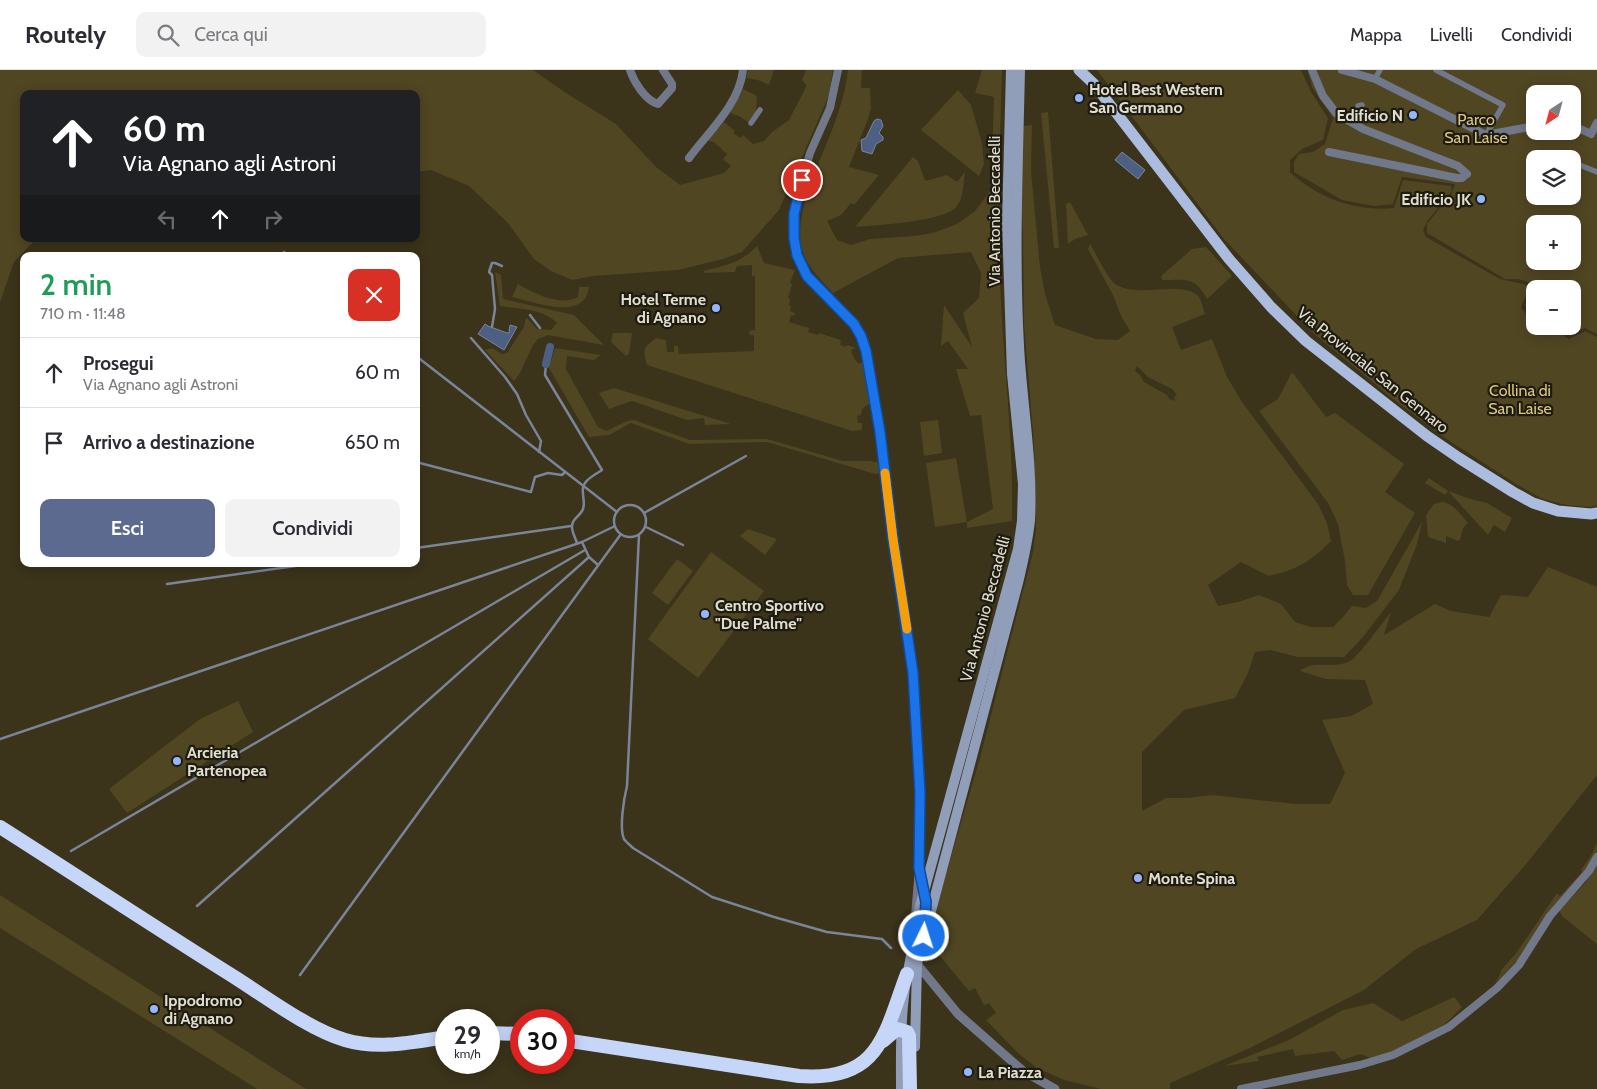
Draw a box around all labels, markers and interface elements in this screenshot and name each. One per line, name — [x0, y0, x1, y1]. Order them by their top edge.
search box — [136, 12, 486, 57]
text: Routely — [25, 20, 106, 49]
icon: search — [154, 21, 182, 49]
text: Cerca qui — [194, 23, 268, 46]
text: Mappa — [1350, 24, 1402, 46]
text: Livelli — [1430, 24, 1473, 46]
text: Condividi — [1501, 24, 1572, 46]
place label: Hotel Best Western San Germano — [1089, 80, 1223, 117]
north arrow — [1526, 85, 1581, 140]
map controls — [1526, 85, 1581, 335]
marker: Hotel Best Western San Germano — [1073, 92, 1085, 104]
place label: Edificio N — [1336, 106, 1403, 125]
text: 60 m — [123, 107, 206, 150]
marker: Edificio N — [1407, 109, 1419, 121]
icon: ahead — [40, 110, 105, 175]
park label: Parco San Laise — [1444, 110, 1508, 147]
street label: Via Antonio Beccadelli — [985, 136, 1004, 286]
text: Via Agnano agli Astroni — [123, 150, 336, 177]
button: layers — [1526, 150, 1581, 205]
pin — [781, 159, 823, 201]
icon: arrive — [788, 166, 816, 194]
place label: Edificio JK — [1401, 190, 1471, 209]
marker: Edificio JK — [1475, 193, 1487, 205]
icon: left — [153, 205, 181, 233]
icon: ahead — [206, 205, 234, 233]
icon: right — [259, 205, 287, 233]
button: + — [1526, 215, 1581, 270]
text: 2 min — [40, 266, 112, 303]
button: close — [348, 269, 400, 321]
button: − — [1526, 280, 1581, 335]
place label: Hotel Terme di Agnano — [621, 290, 706, 327]
marker: Hotel Terme di Agnano — [710, 302, 722, 314]
street label: Via Provinciale San Gennaro — [1293, 303, 1453, 437]
text: 710 m · 11:48 — [40, 304, 126, 323]
text: Prosegui — [83, 352, 154, 375]
icon: ahead — [40, 359, 68, 387]
text: 60 m — [355, 361, 400, 384]
text: Via Agnano agli Astroni — [83, 375, 238, 394]
park label: Collina di San Laise — [1488, 381, 1552, 418]
icon: arrive — [40, 429, 68, 457]
text: Arrivo a destinazione — [83, 431, 254, 454]
text: 650 m — [345, 431, 400, 454]
button: Esci — [40, 499, 215, 557]
button: Condividi — [225, 499, 400, 557]
street label: Via Antonio Beccadelli — [956, 534, 1014, 684]
place label: Centro Sportivo "Due Palme" — [715, 596, 824, 633]
marker: Centro Sportivo "Due Palme" — [699, 608, 711, 620]
place label: Arcieria Partenopea — [187, 743, 267, 780]
marker: Arcieria Partenopea — [171, 755, 183, 767]
place label: Monte Spina — [1148, 869, 1235, 888]
marker: Monte Spina — [1132, 872, 1144, 884]
position arrow — [897, 909, 949, 961]
place label: Ippodromo di Agnano — [164, 991, 242, 1028]
marker: Ippodromo di Agnano — [148, 1003, 160, 1015]
speed limit sign: 30 — [510, 1009, 575, 1074]
text: 29 — [454, 1020, 481, 1050]
text: km/h — [454, 1046, 481, 1061]
place label: La Piazza — [978, 1063, 1042, 1082]
marker: La Piazza — [962, 1066, 974, 1078]

